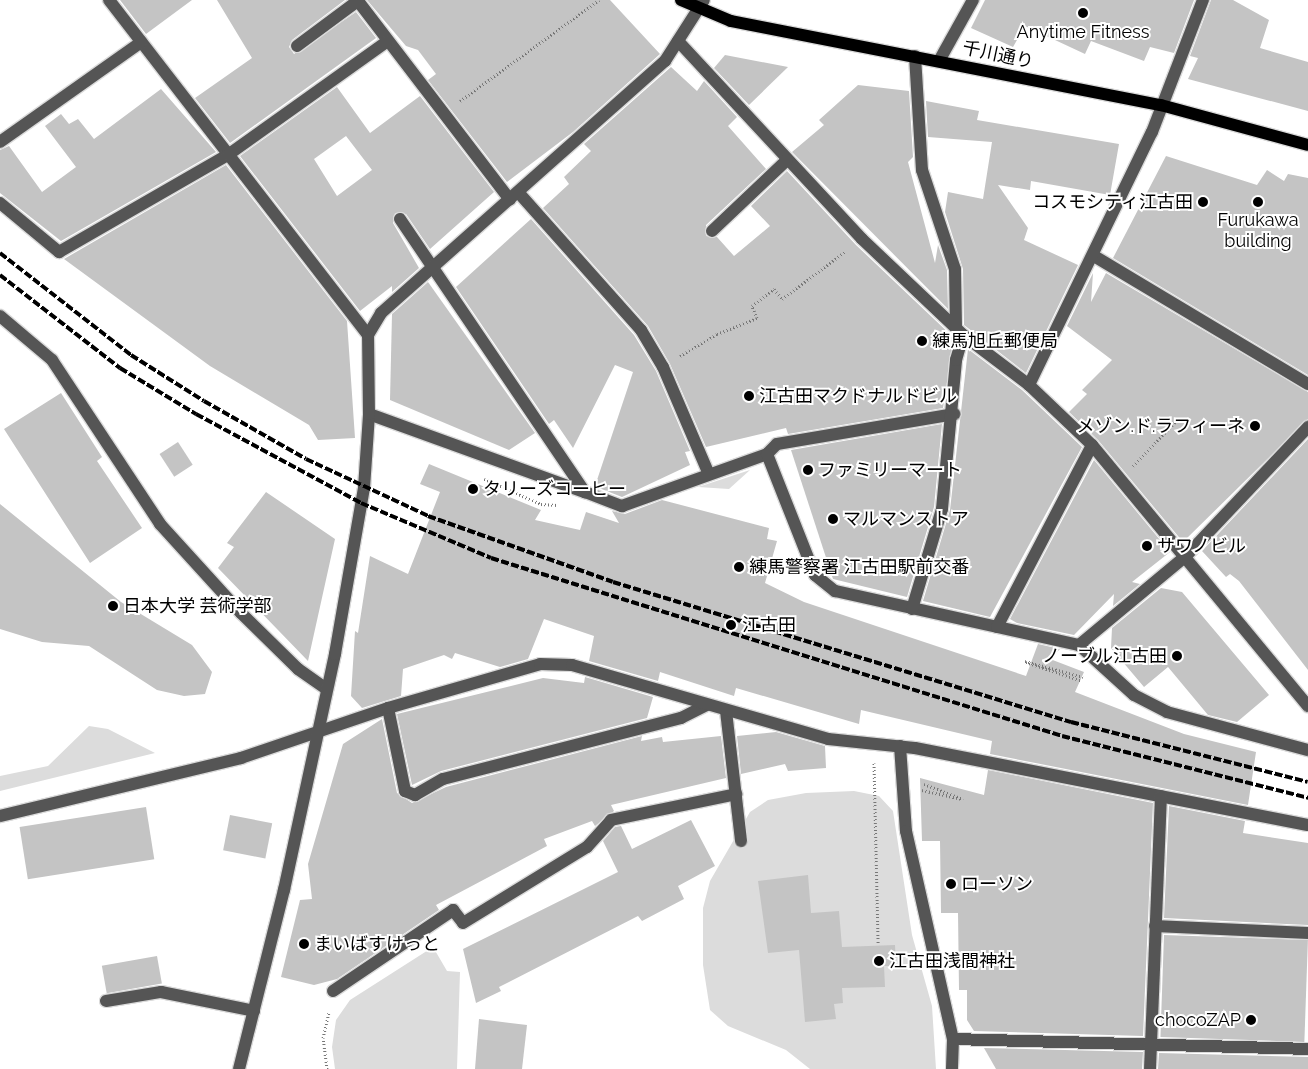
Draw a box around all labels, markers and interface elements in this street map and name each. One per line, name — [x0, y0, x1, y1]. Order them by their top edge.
marker: Anytime Fitness — [1077, 7, 1089, 19]
place label: Anytime Fitness — [1017, 21, 1149, 43]
street label: 千川通り — [961, 37, 1035, 73]
place label: コスモシティ江古田 — [1031, 191, 1193, 213]
marker: コスモシティ江古田 — [1197, 196, 1209, 208]
marker: Furukawa building — [1252, 196, 1264, 208]
place label: Furukawa building — [1218, 210, 1298, 252]
place label: 練馬旭丘郵便局 — [932, 330, 1058, 352]
marker: 練馬旭丘郵便局 — [916, 335, 928, 347]
place label: 江古田マクドナルドビル — [759, 385, 957, 407]
marker: 江古田マクドナルドビル — [743, 390, 755, 402]
place label: メゾン.ド.ラフィーネ — [1076, 415, 1245, 437]
marker: メゾン.ド.ラフィーネ — [1249, 420, 1261, 432]
place label: ファミリーマート — [818, 459, 962, 481]
marker: ファミリーマート — [802, 464, 814, 476]
place label: タリーズコーヒー — [483, 478, 627, 500]
marker: タリーズコーヒー — [467, 483, 479, 495]
place label: マルマンストア — [843, 508, 969, 530]
marker: マルマンストア — [827, 513, 839, 525]
place label: サワノビル — [1157, 535, 1247, 557]
marker: サワノビル — [1141, 540, 1153, 552]
place label: 練馬警察署 江古田駅前交番 — [749, 556, 970, 578]
marker: 練馬警察署 江古田駅前交番 — [733, 561, 745, 573]
place label: 日本大学 芸術学部 — [123, 595, 272, 617]
marker: 日本大学 芸術学部 — [107, 600, 119, 612]
place label: 江古田 — [742, 614, 796, 636]
marker: 江古田 — [724, 618, 738, 632]
place label: ノーブル江古田 — [1041, 645, 1167, 667]
marker: ノーブル江古田 — [1171, 650, 1183, 662]
place label: ローソン — [961, 873, 1033, 895]
marker: ローソン — [945, 878, 957, 890]
place label: まいばすけっと — [314, 933, 440, 955]
marker: まいばすけっと — [298, 938, 310, 950]
place label: 江古田浅間神社 — [889, 950, 1015, 972]
marker: 江古田浅間神社 — [873, 955, 885, 967]
place label: chocoZAP — [1155, 1009, 1241, 1031]
marker: chocoZAP — [1245, 1014, 1257, 1026]

